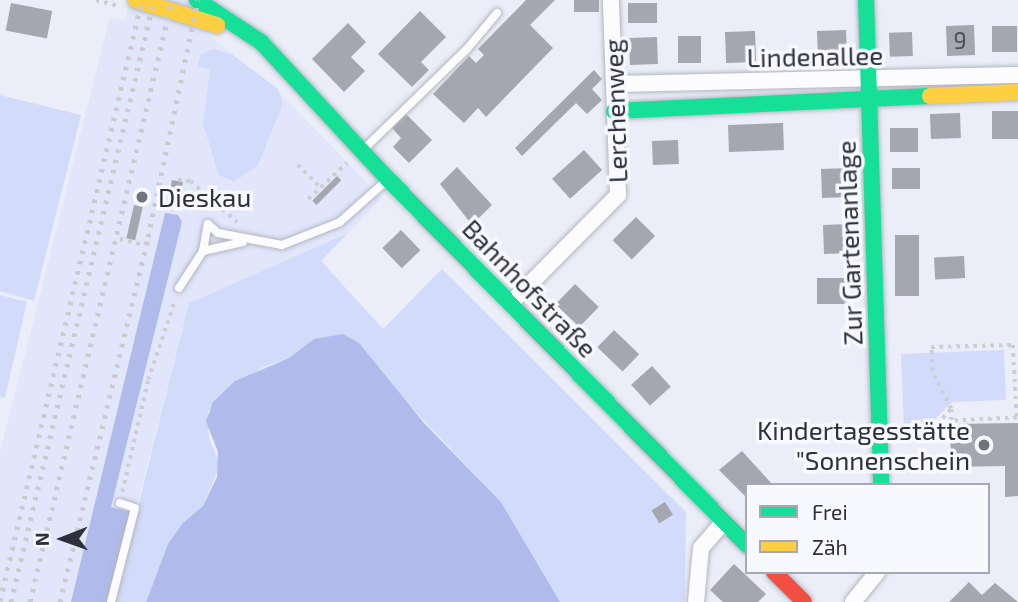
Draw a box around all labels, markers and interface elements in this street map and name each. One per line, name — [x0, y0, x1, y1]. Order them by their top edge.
house number: 9 — [953, 26, 967, 54]
street label: Lerchenweg — [597, 38, 633, 184]
street label: Lindenallee — [746, 39, 884, 73]
street label: Zur Gartenanlage — [830, 140, 868, 346]
place label: Dieskau — [158, 181, 251, 213]
marker: Dieskau — [132, 187, 152, 207]
street label: Bahnhofstraße — [456, 213, 604, 363]
place label: Kindertagesstätte "Sonnenschein — [757, 414, 970, 476]
marker: Kindertagesstätte "Sonnenschein — [976, 437, 992, 453]
legend — [745, 483, 990, 574]
text: Frei — [812, 499, 848, 524]
north arrow — [28, 504, 98, 574]
text: N — [30, 532, 53, 546]
text: Zäh — [812, 534, 848, 559]

